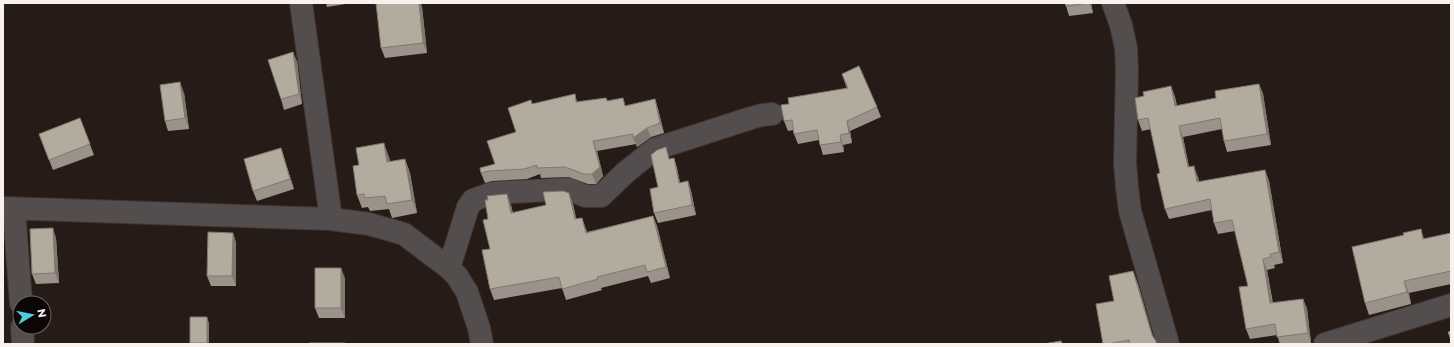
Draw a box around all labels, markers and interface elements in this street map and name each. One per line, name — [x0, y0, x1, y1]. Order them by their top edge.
north arrow — [12, 295, 52, 335]
text: N — [34, 308, 50, 319]

